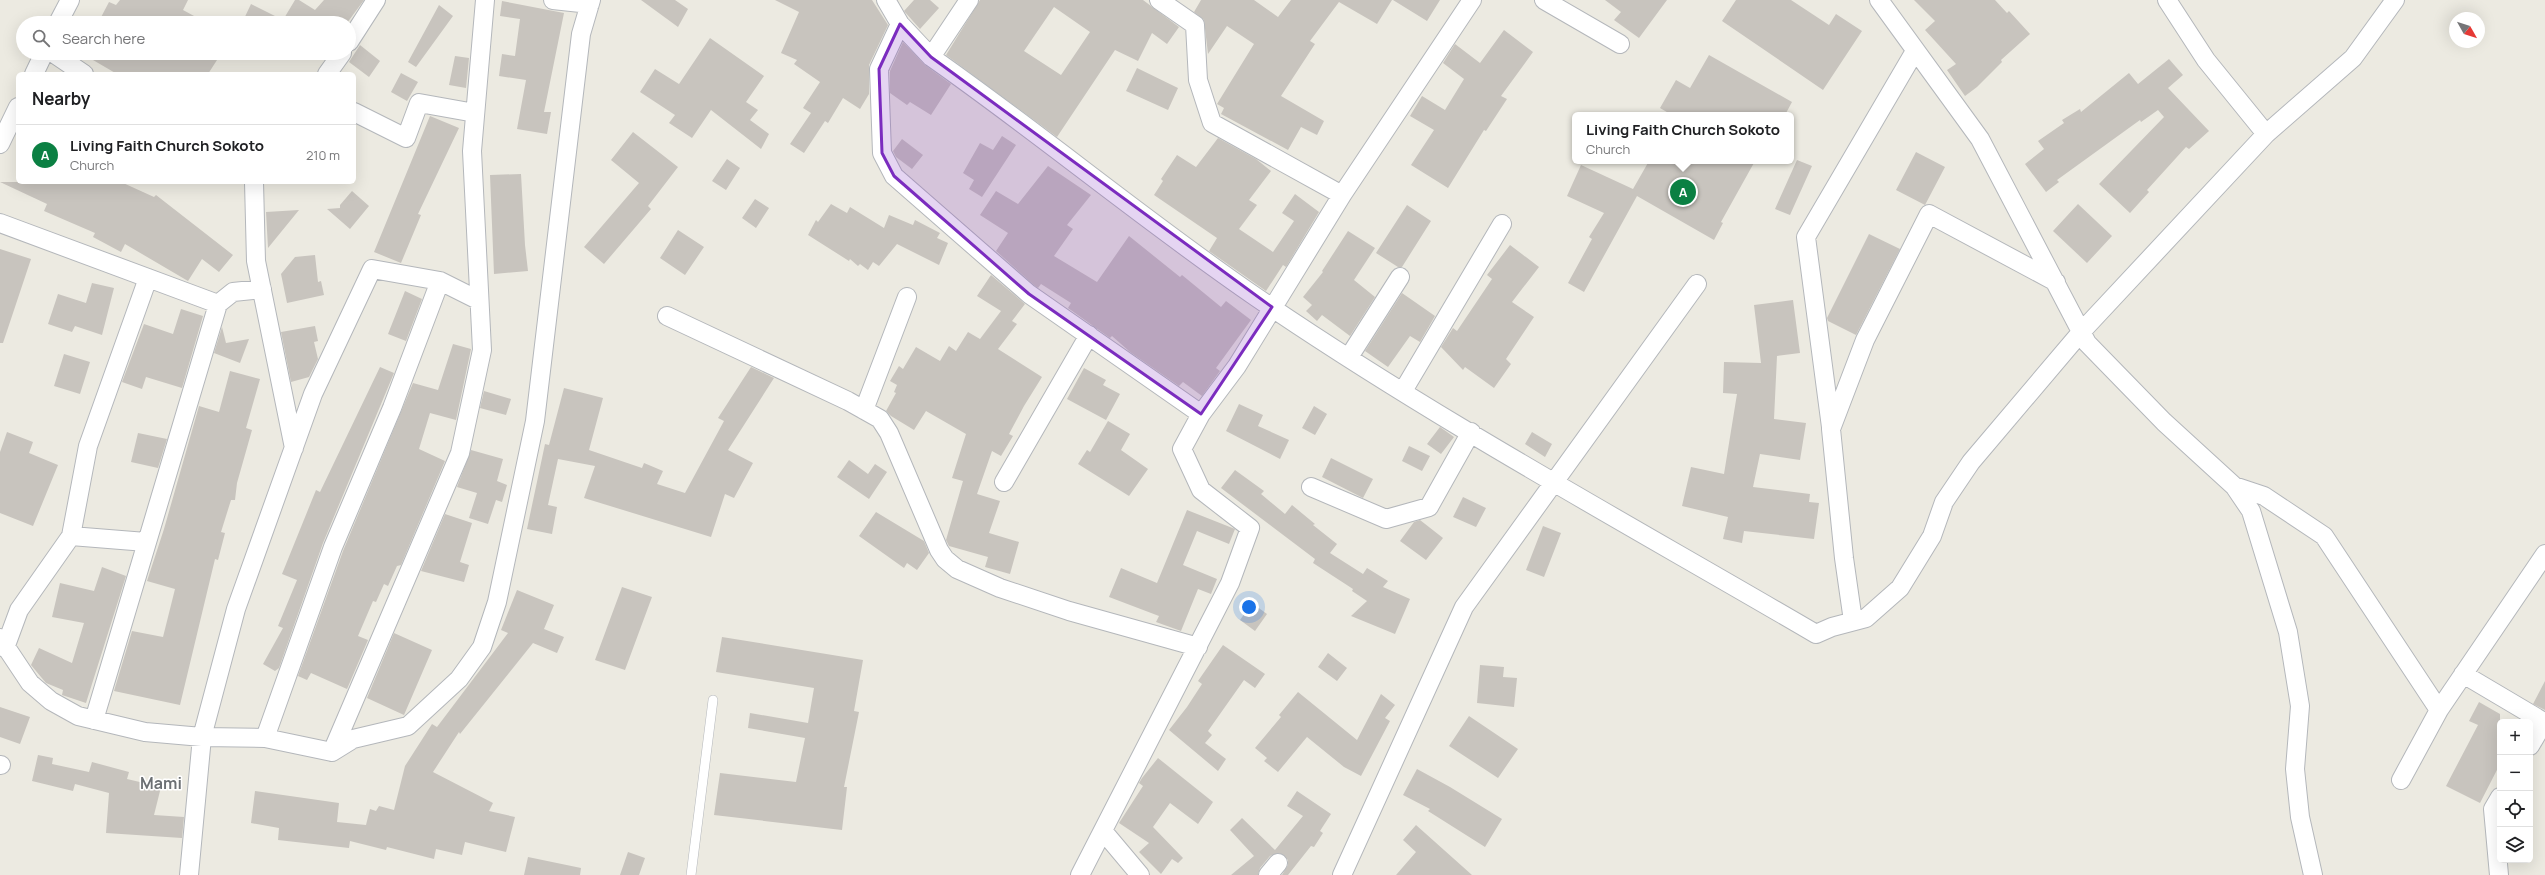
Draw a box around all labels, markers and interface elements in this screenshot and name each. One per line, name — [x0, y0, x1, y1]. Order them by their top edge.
north arrow — [2449, 12, 2485, 48]
search box — [16, 16, 356, 60]
icon: search — [30, 27, 52, 49]
text: Search here — [62, 28, 145, 49]
text: Nearby — [32, 87, 90, 110]
popup — [1572, 112, 1794, 164]
text: Living Faith Church Sokoto — [1586, 119, 1780, 140]
text: Living Faith Church Sokoto — [70, 135, 264, 156]
text: Church — [1586, 140, 1630, 158]
text: A — [41, 146, 49, 164]
text: 210 m — [306, 146, 340, 164]
text: Church — [70, 156, 114, 174]
pin: A — [1670, 177, 1696, 207]
your location — [1239, 597, 1259, 617]
map controls — [2497, 719, 2533, 863]
button: + — [2497, 719, 2533, 755]
button: − — [2497, 755, 2533, 791]
district label: Mami — [140, 772, 182, 794]
button: locate — [2497, 791, 2533, 827]
button: layers — [2497, 827, 2533, 863]

